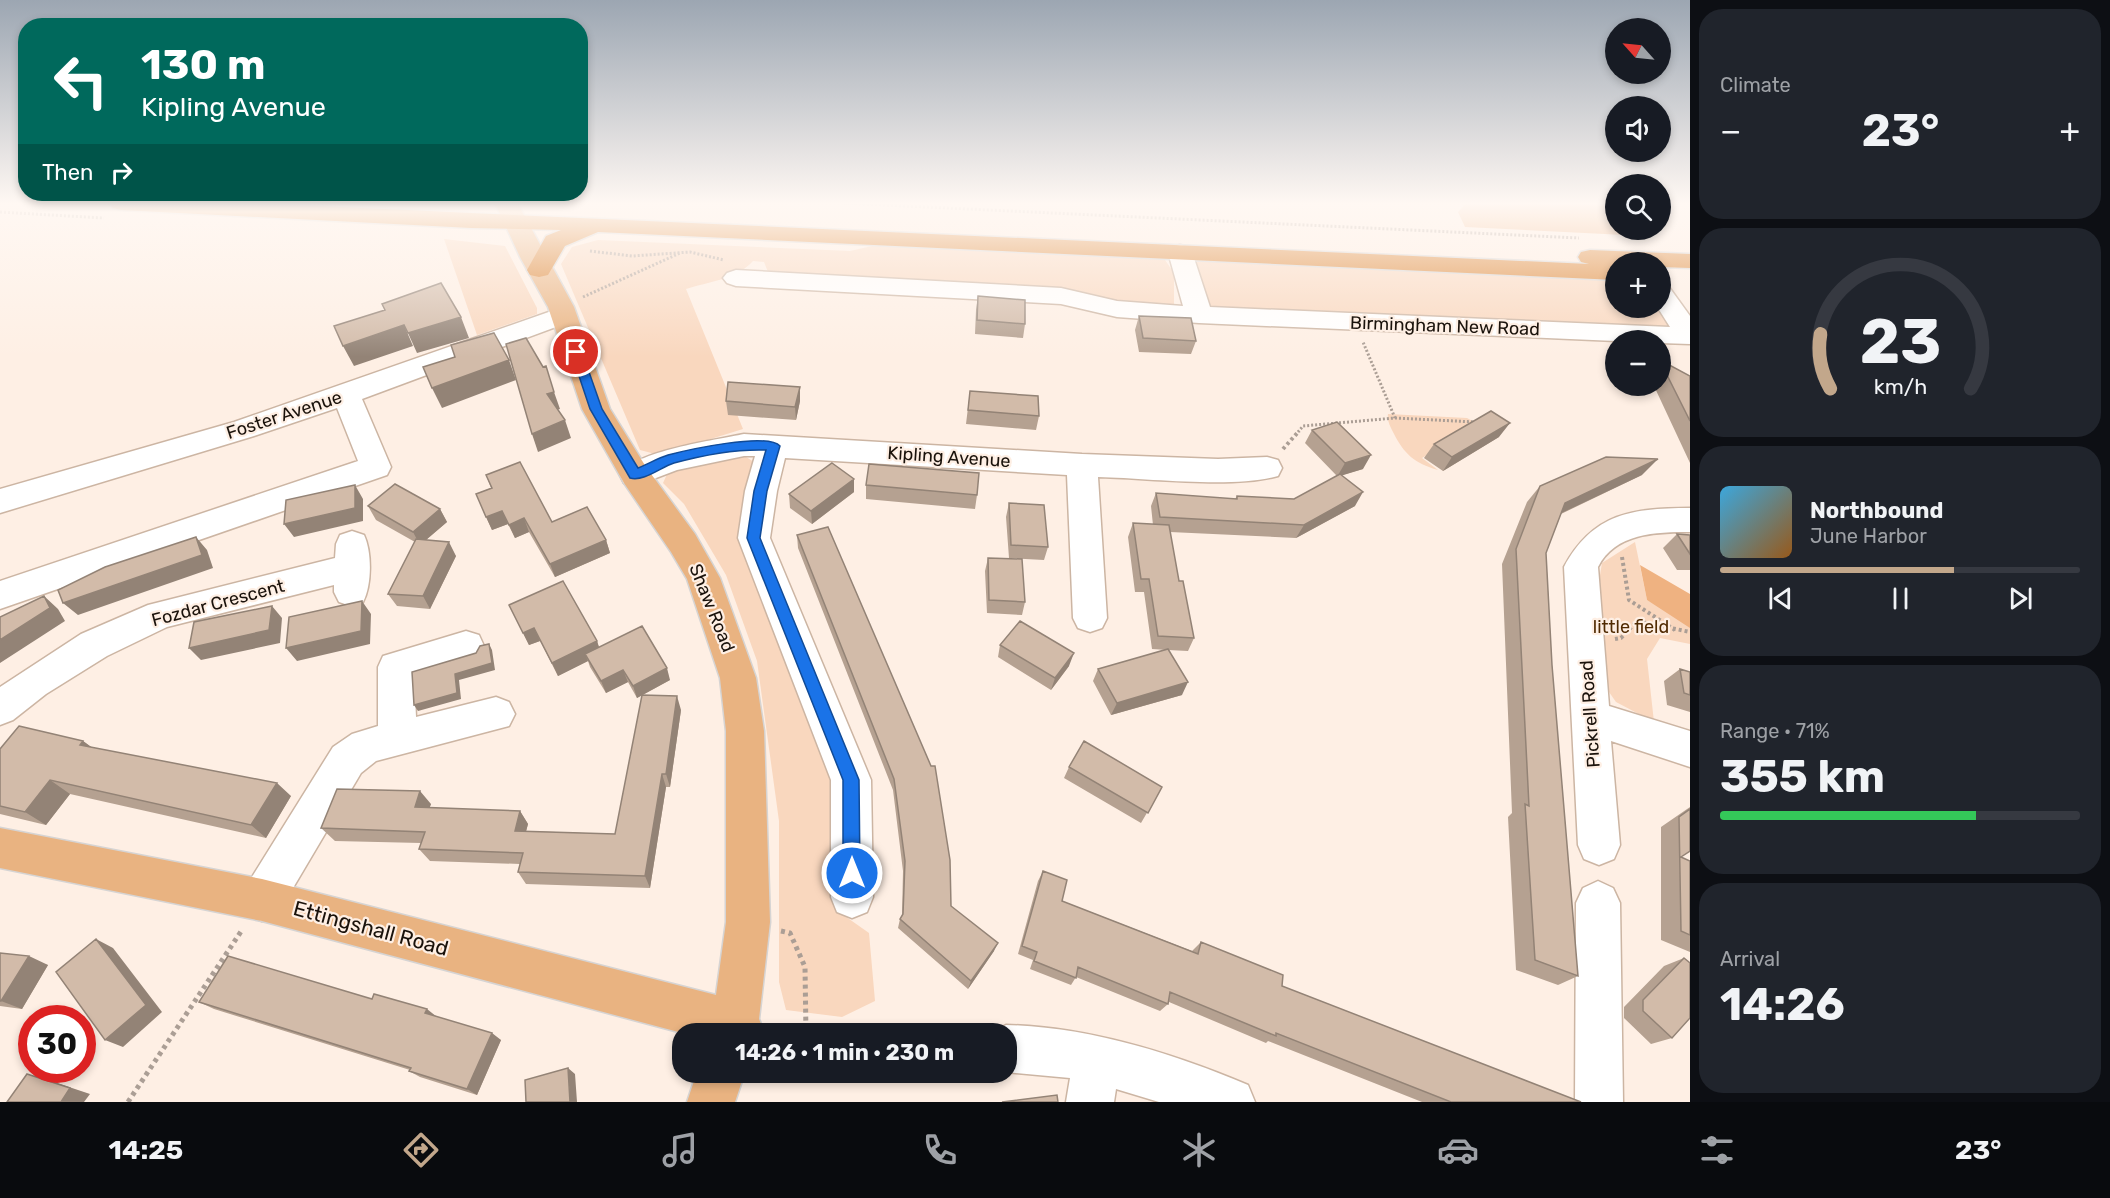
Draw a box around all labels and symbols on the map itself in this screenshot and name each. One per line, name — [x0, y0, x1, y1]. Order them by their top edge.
north arrow — [1605, 18, 1671, 84]
street label: Birmingham New Road — [1350, 312, 1540, 340]
pin — [550, 326, 601, 377]
street label: Foster Avenue — [223, 386, 345, 444]
street label: Kipling Avenue — [887, 442, 1011, 472]
street label: Shaw Road — [684, 561, 740, 655]
street label: Fozdar Crescent — [149, 575, 287, 631]
park label: little field — [1593, 616, 1669, 638]
street label: Pickrell Road — [1575, 660, 1605, 768]
position arrow — [820, 841, 884, 905]
street label: Ettingshall Road — [291, 895, 451, 961]
speed limit sign: 30 — [18, 1005, 96, 1083]

